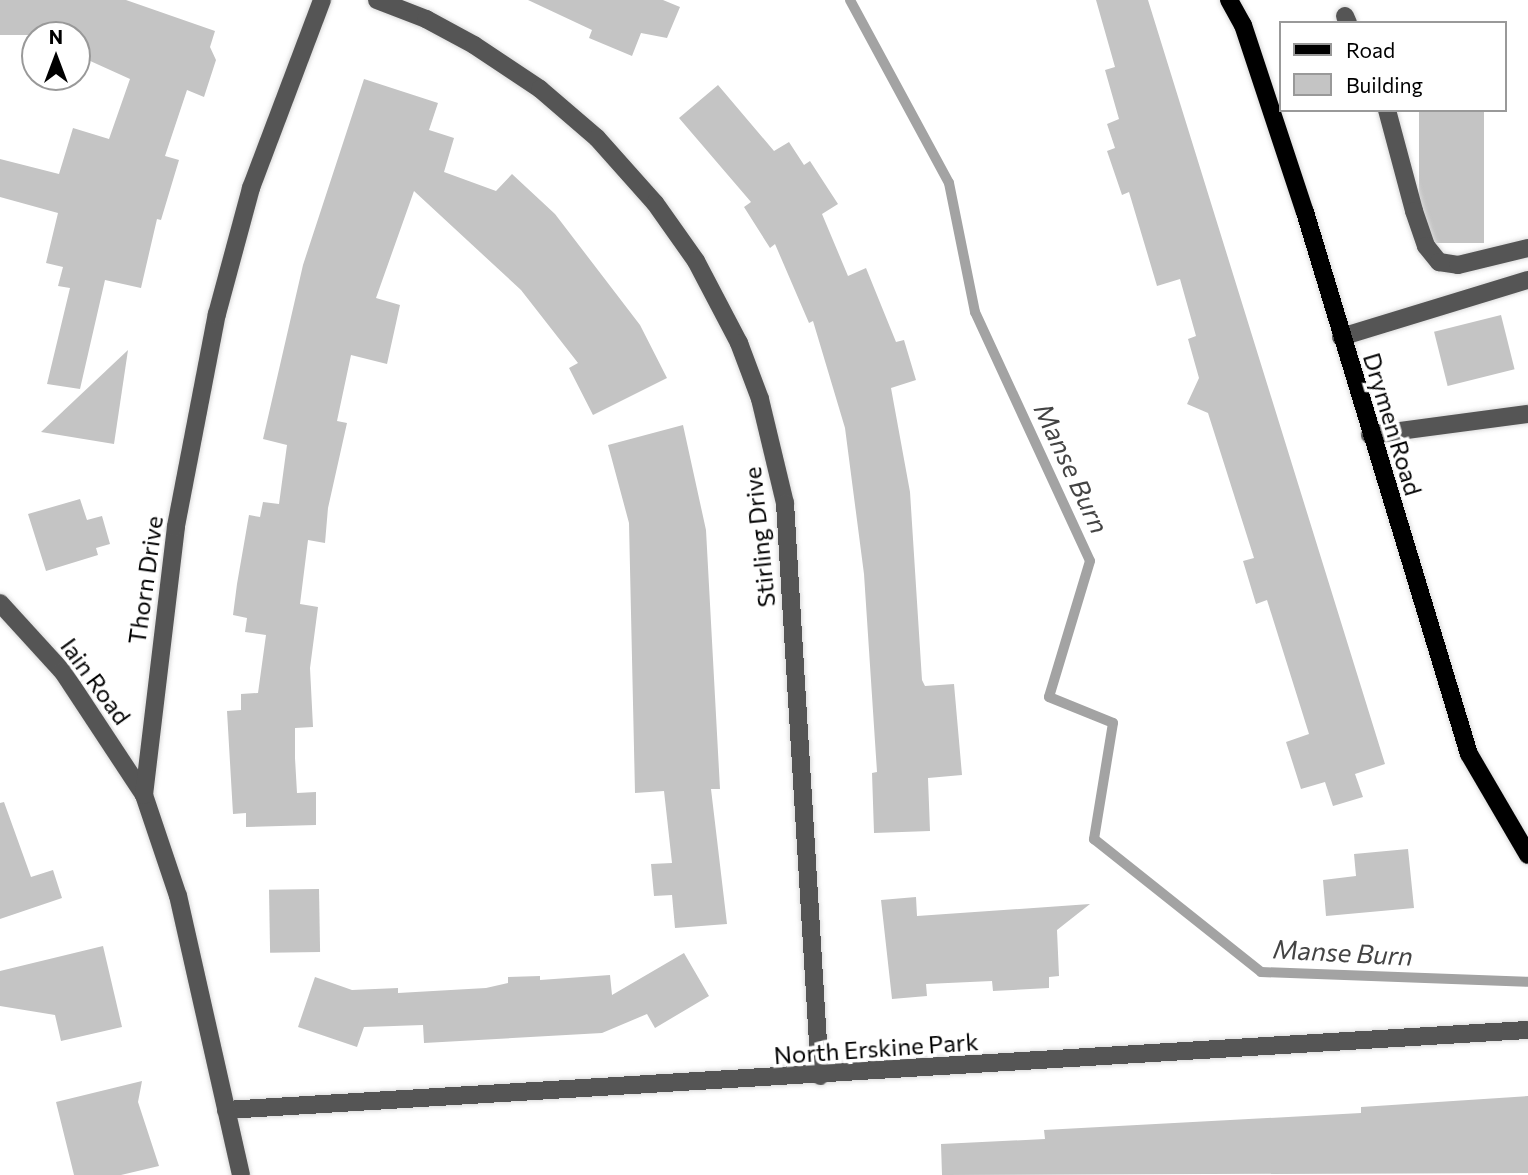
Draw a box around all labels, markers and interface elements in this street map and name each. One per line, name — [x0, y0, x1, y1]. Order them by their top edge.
north arrow — [21, 21, 91, 91]
legend — [1280, 21, 1507, 112]
text: N — [49, 25, 63, 48]
text: Road — [1346, 37, 1395, 62]
text: Building — [1346, 72, 1423, 97]
street label: Drymen Road — [1358, 349, 1428, 499]
water label: Manse Burn — [1028, 398, 1116, 538]
street label: Stirling Drive — [737, 465, 781, 609]
street label: Thorn Drive — [122, 514, 168, 646]
street label: Iain Road — [55, 632, 137, 730]
water label: Manse Burn — [1272, 933, 1414, 971]
street label: North Erskine Park — [773, 1026, 979, 1070]

